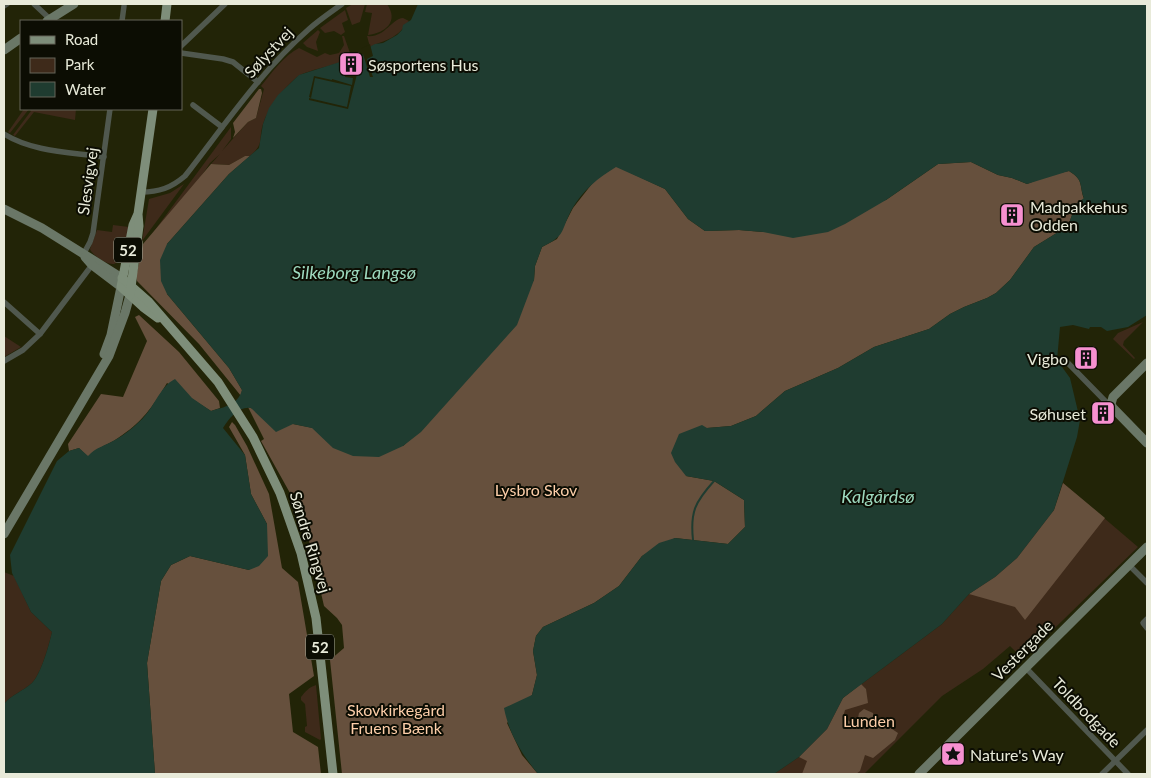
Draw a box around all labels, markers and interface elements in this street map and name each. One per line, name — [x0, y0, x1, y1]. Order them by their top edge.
legend — [20, 20, 182, 110]
street label: Sølystvej — [240, 23, 296, 81]
text: Road — [65, 30, 98, 48]
building icon: Søsportens Hus — [338, 51, 364, 77]
text: Park — [65, 55, 95, 73]
place label: Søsportens Hus — [368, 55, 479, 74]
text: Water — [65, 80, 106, 98]
street label: Slesvigvej — [73, 146, 101, 216]
place label: Madpakkehus Odden — [1030, 197, 1128, 234]
building icon: Madpakkehus Odden — [999, 202, 1025, 228]
road number: 52 — [114, 238, 142, 262]
water label: Silkeborg Langsø — [292, 261, 416, 283]
building icon: Vigbo — [1073, 345, 1099, 371]
place label: Vigbo — [1027, 349, 1068, 368]
building icon: Søhuset — [1090, 400, 1116, 426]
place label: Søhuset — [1029, 404, 1086, 423]
park label: Lysbro Skov — [495, 480, 578, 499]
water label: Kalgårdsø — [841, 485, 915, 507]
street label: Søndre Ringvej — [287, 489, 335, 595]
street label: Vestergade — [988, 616, 1056, 684]
road number: 52 — [306, 634, 334, 660]
street label: Toldbodgade — [1049, 673, 1125, 751]
park label: Skovkirkegård Fruens Bænk — [347, 700, 445, 737]
park label: Lunden — [843, 711, 895, 730]
place icon: Nature's Way — [940, 741, 966, 767]
place label: Nature's Way — [970, 745, 1065, 764]

